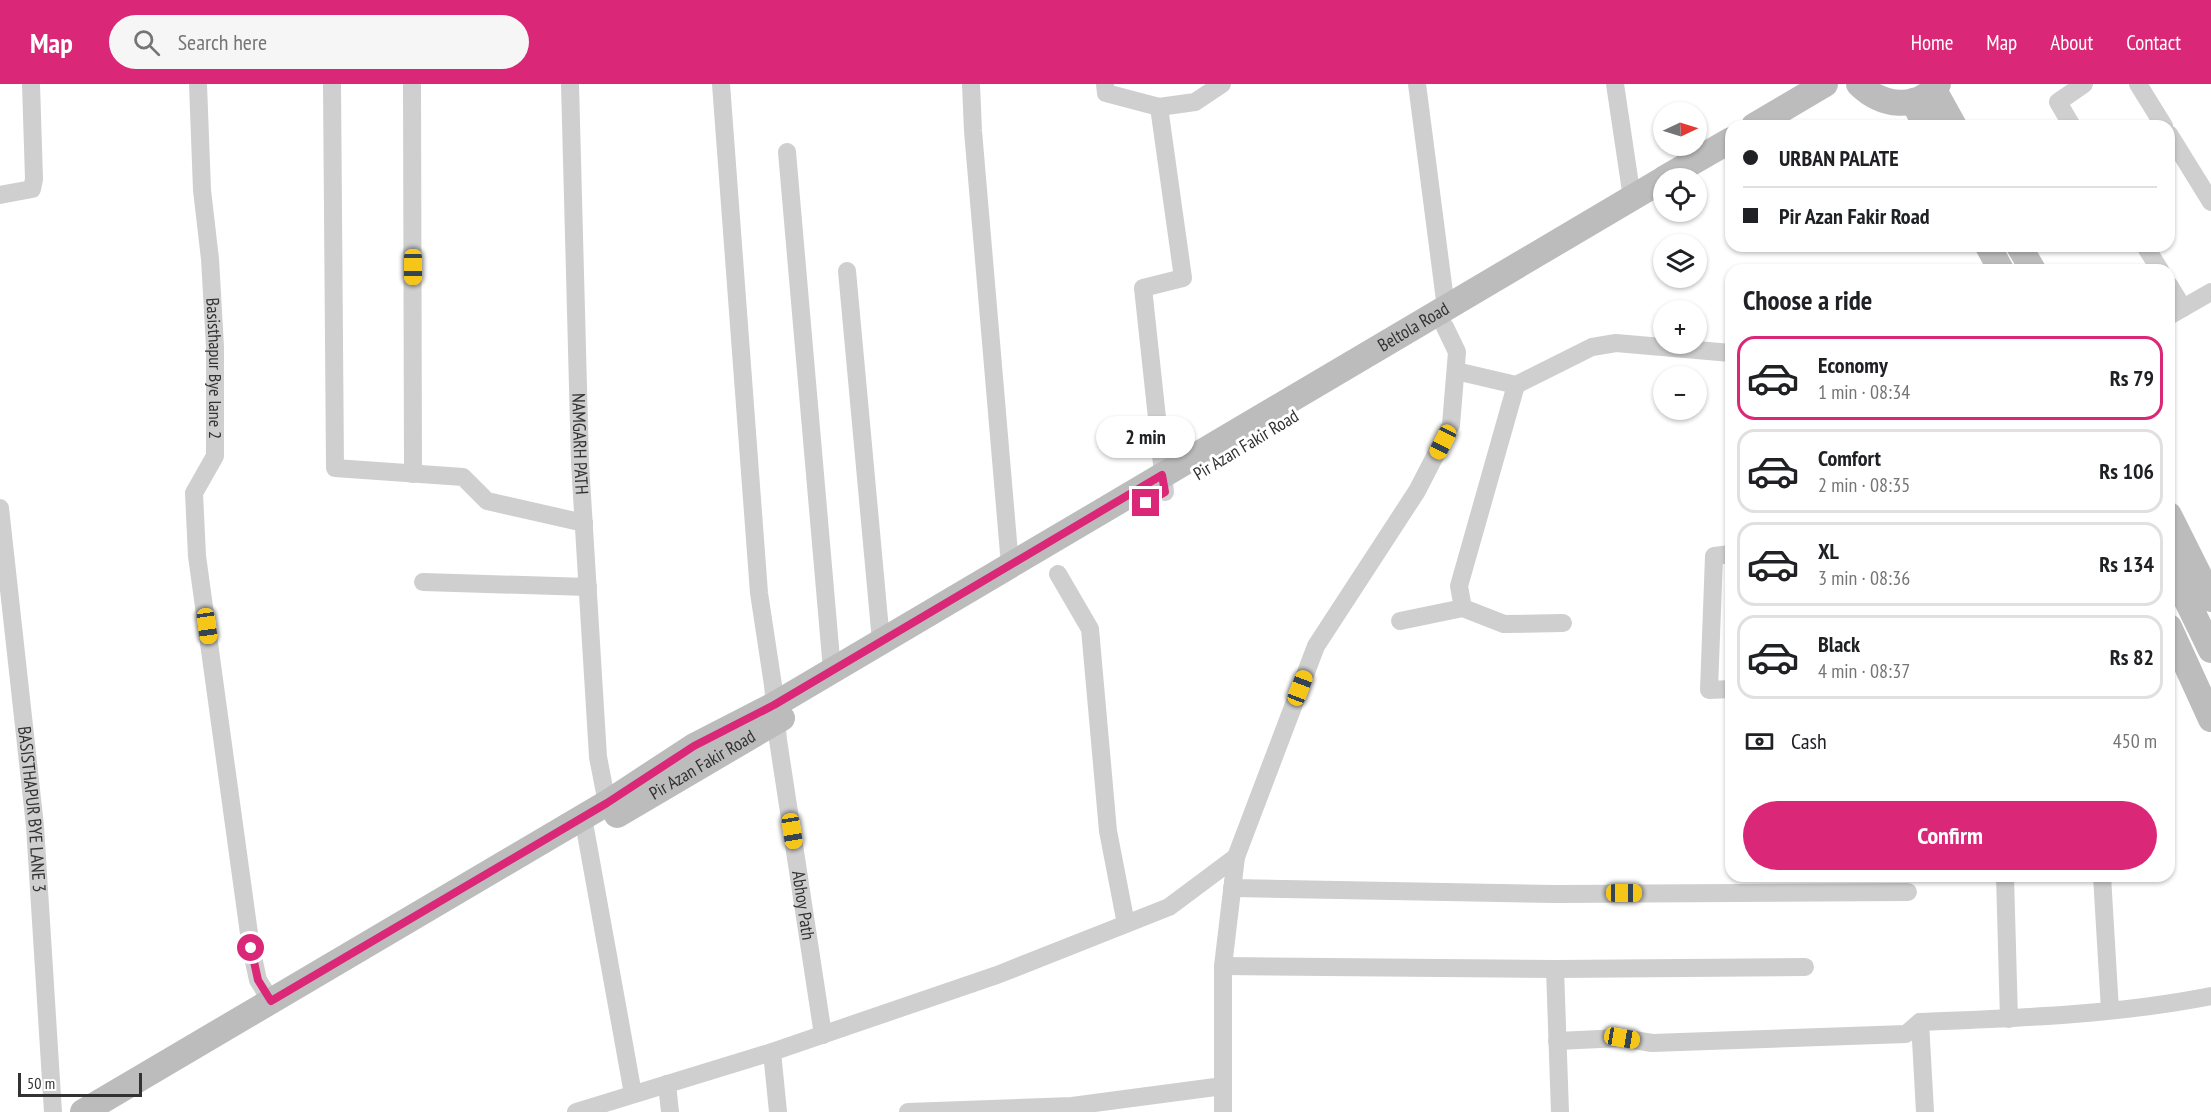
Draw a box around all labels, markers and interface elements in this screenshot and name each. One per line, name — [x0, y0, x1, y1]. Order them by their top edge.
search box — [109, 15, 529, 69]
text: Map — [30, 24, 73, 61]
icon: search — [130, 26, 163, 59]
text: Search here — [178, 28, 267, 56]
text: Home — [1911, 29, 1953, 56]
text: Map — [1986, 29, 2017, 56]
text: About — [2050, 29, 2093, 56]
text: Contact — [2126, 29, 2181, 56]
north arrow — [1653, 102, 1707, 156]
map controls — [1653, 102, 1707, 420]
text: URBAN PALATE — [1779, 144, 1899, 172]
button: locate — [1653, 168, 1707, 222]
text: Pir Azan Fakir Road — [1779, 202, 1930, 230]
button: layers — [1653, 234, 1707, 288]
car — [404, 249, 422, 285]
text: Choose a ride — [1743, 283, 1872, 317]
street label: Basisthapur Bye lane 2 — [201, 297, 227, 439]
street label: Beltola Road — [1373, 297, 1453, 357]
button: + — [1653, 300, 1707, 354]
icon: car — [1746, 351, 1800, 405]
text: Economy — [1818, 351, 1888, 379]
text: Rs 79 — [2110, 364, 2154, 392]
button: − — [1653, 366, 1707, 420]
text: 1 min · 08:34 — [1818, 379, 1910, 405]
street label: NAMGARH PATH — [567, 393, 594, 495]
street label: Pir Azan Fakir Road — [1189, 404, 1303, 485]
callout: 2 min — [1096, 416, 1196, 458]
car — [1427, 422, 1459, 462]
text: 2 min — [1125, 424, 1166, 450]
icon: car — [1746, 444, 1800, 498]
text: Comfort — [1818, 444, 1881, 472]
text: Rs 106 — [2099, 457, 2154, 485]
text: 2 min · 08:35 — [1818, 472, 1910, 498]
route end — [1132, 489, 1159, 516]
icon: car — [1746, 537, 1800, 591]
text: XL — [1818, 537, 1839, 565]
text: Rs 134 — [2099, 550, 2154, 578]
text: 3 min · 08:36 — [1818, 565, 1910, 591]
car — [196, 607, 218, 645]
icon: car — [1746, 630, 1800, 684]
text: Black — [1818, 630, 1860, 658]
text: Rs 82 — [2110, 643, 2154, 671]
text: 4 min · 08:37 — [1818, 658, 1910, 684]
car — [1285, 668, 1315, 708]
street label: Pir Azan Fakir Road — [645, 724, 759, 804]
street label: BASISTHAPUR BYE LANE 3 — [13, 725, 51, 893]
icon: cash — [1743, 725, 1776, 758]
text: Cash — [1791, 727, 1827, 755]
text: 450 m — [2113, 728, 2157, 754]
button: Confirm — [1743, 801, 2157, 870]
car — [780, 812, 804, 850]
street label: Abhoy Path — [787, 869, 820, 941]
car — [1606, 884, 1642, 902]
route start — [237, 934, 264, 961]
car — [1603, 1026, 1641, 1050]
scale bar — [18, 1070, 142, 1098]
text: 50 m — [27, 1073, 55, 1093]

